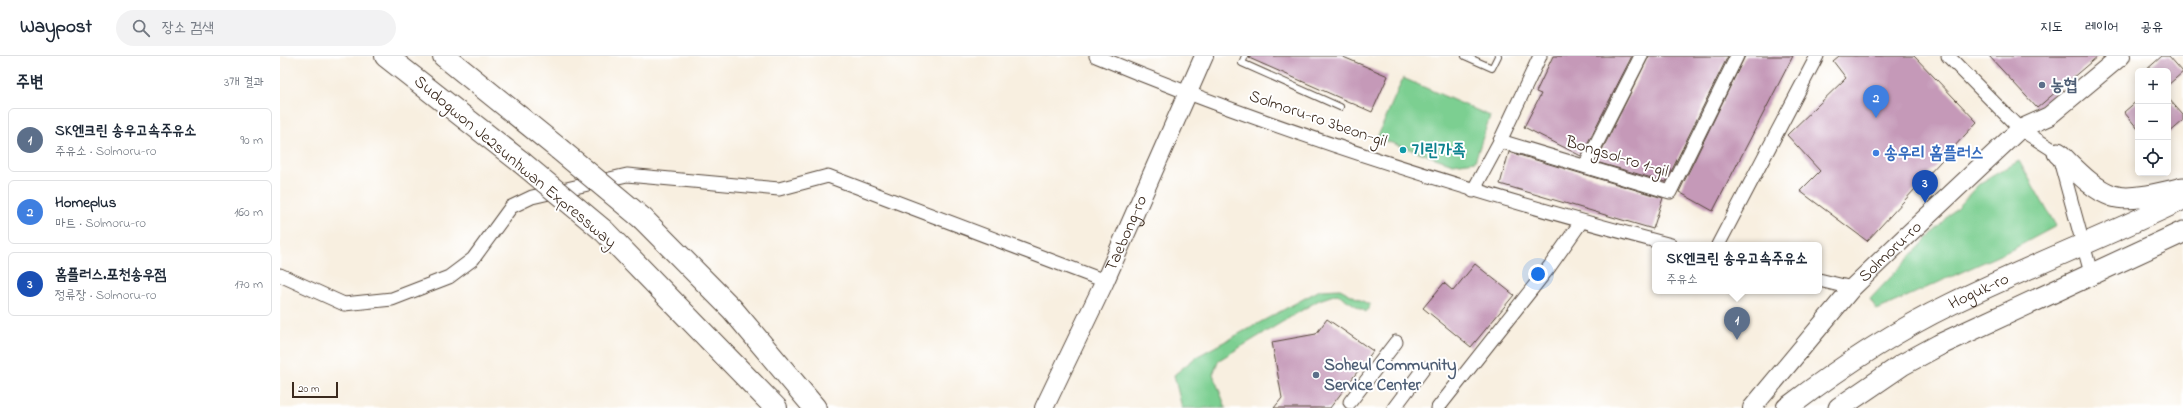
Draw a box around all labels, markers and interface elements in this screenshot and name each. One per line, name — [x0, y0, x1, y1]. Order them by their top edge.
search box — [116, 10, 396, 46]
text: Waypost — [20, 14, 92, 41]
icon: search — [130, 17, 152, 39]
text: 장소 검색 — [162, 17, 214, 39]
text: 지도 — [2040, 17, 2063, 38]
text: 레이어 — [2085, 17, 2118, 38]
text: 공유 — [2140, 17, 2163, 38]
map controls — [2135, 68, 2171, 176]
button: + — [2135, 68, 2171, 104]
street label: Sudogwon Je2sunhwan Expressway — [407, 69, 622, 256]
text: 주변 — [16, 70, 43, 95]
text: 3개 결과 — [224, 73, 264, 92]
place label: 농협 — [2050, 73, 2077, 98]
marker: 농협 — [2037, 80, 2047, 90]
street label: Solmoru-ro 3beon-gil — [1245, 84, 1391, 156]
pin: 2 — [1863, 85, 1889, 118]
button: − — [2135, 104, 2171, 140]
text: SK엔크린 송우고속주유소 — [55, 120, 196, 142]
street label: Bongsol-ro 1-gil — [1561, 129, 1672, 186]
text: 1 — [28, 131, 32, 150]
text: 90 m — [240, 131, 263, 150]
place label: 기린가족 — [1411, 138, 1466, 163]
button: locate — [2135, 140, 2171, 176]
place label: 송우리 홈플러스 — [1884, 141, 1984, 166]
text: 주유소 · Solmoru-ro — [55, 142, 157, 161]
marker: 기린가족 — [1398, 145, 1408, 155]
marker: 송우리 홈플러스 — [1871, 148, 1881, 158]
pin: 3 — [1912, 170, 1938, 203]
street label: Taebong-ro — [1098, 191, 1154, 275]
text: Homeplus — [55, 192, 116, 214]
text: 2 — [27, 203, 33, 222]
text: 160 m — [234, 203, 263, 222]
text: 마트 · Solmoru-ro — [55, 214, 146, 233]
street label: Solmoru-ro — [1853, 215, 1928, 288]
popup — [1652, 242, 1822, 294]
text: SK엔크린 송우고속주유소 — [1666, 248, 1808, 270]
text: 홈플러스.포천송우점 — [55, 264, 167, 286]
your location — [1528, 264, 1548, 284]
street label: Hoguk-ro — [1944, 266, 2013, 316]
text: 주유소 — [1666, 270, 1698, 289]
text: 3 — [27, 275, 33, 294]
text: 170 m — [235, 275, 263, 294]
text: 정류장 · Solmoru-ro — [55, 286, 157, 305]
pin: 1 — [1724, 307, 1750, 340]
place label: Soheul Community Service Center — [1324, 353, 1457, 398]
marker: Soheul Community Service Center — [1311, 370, 1321, 380]
scale bar — [292, 380, 338, 399]
text: 20 m — [298, 381, 320, 397]

